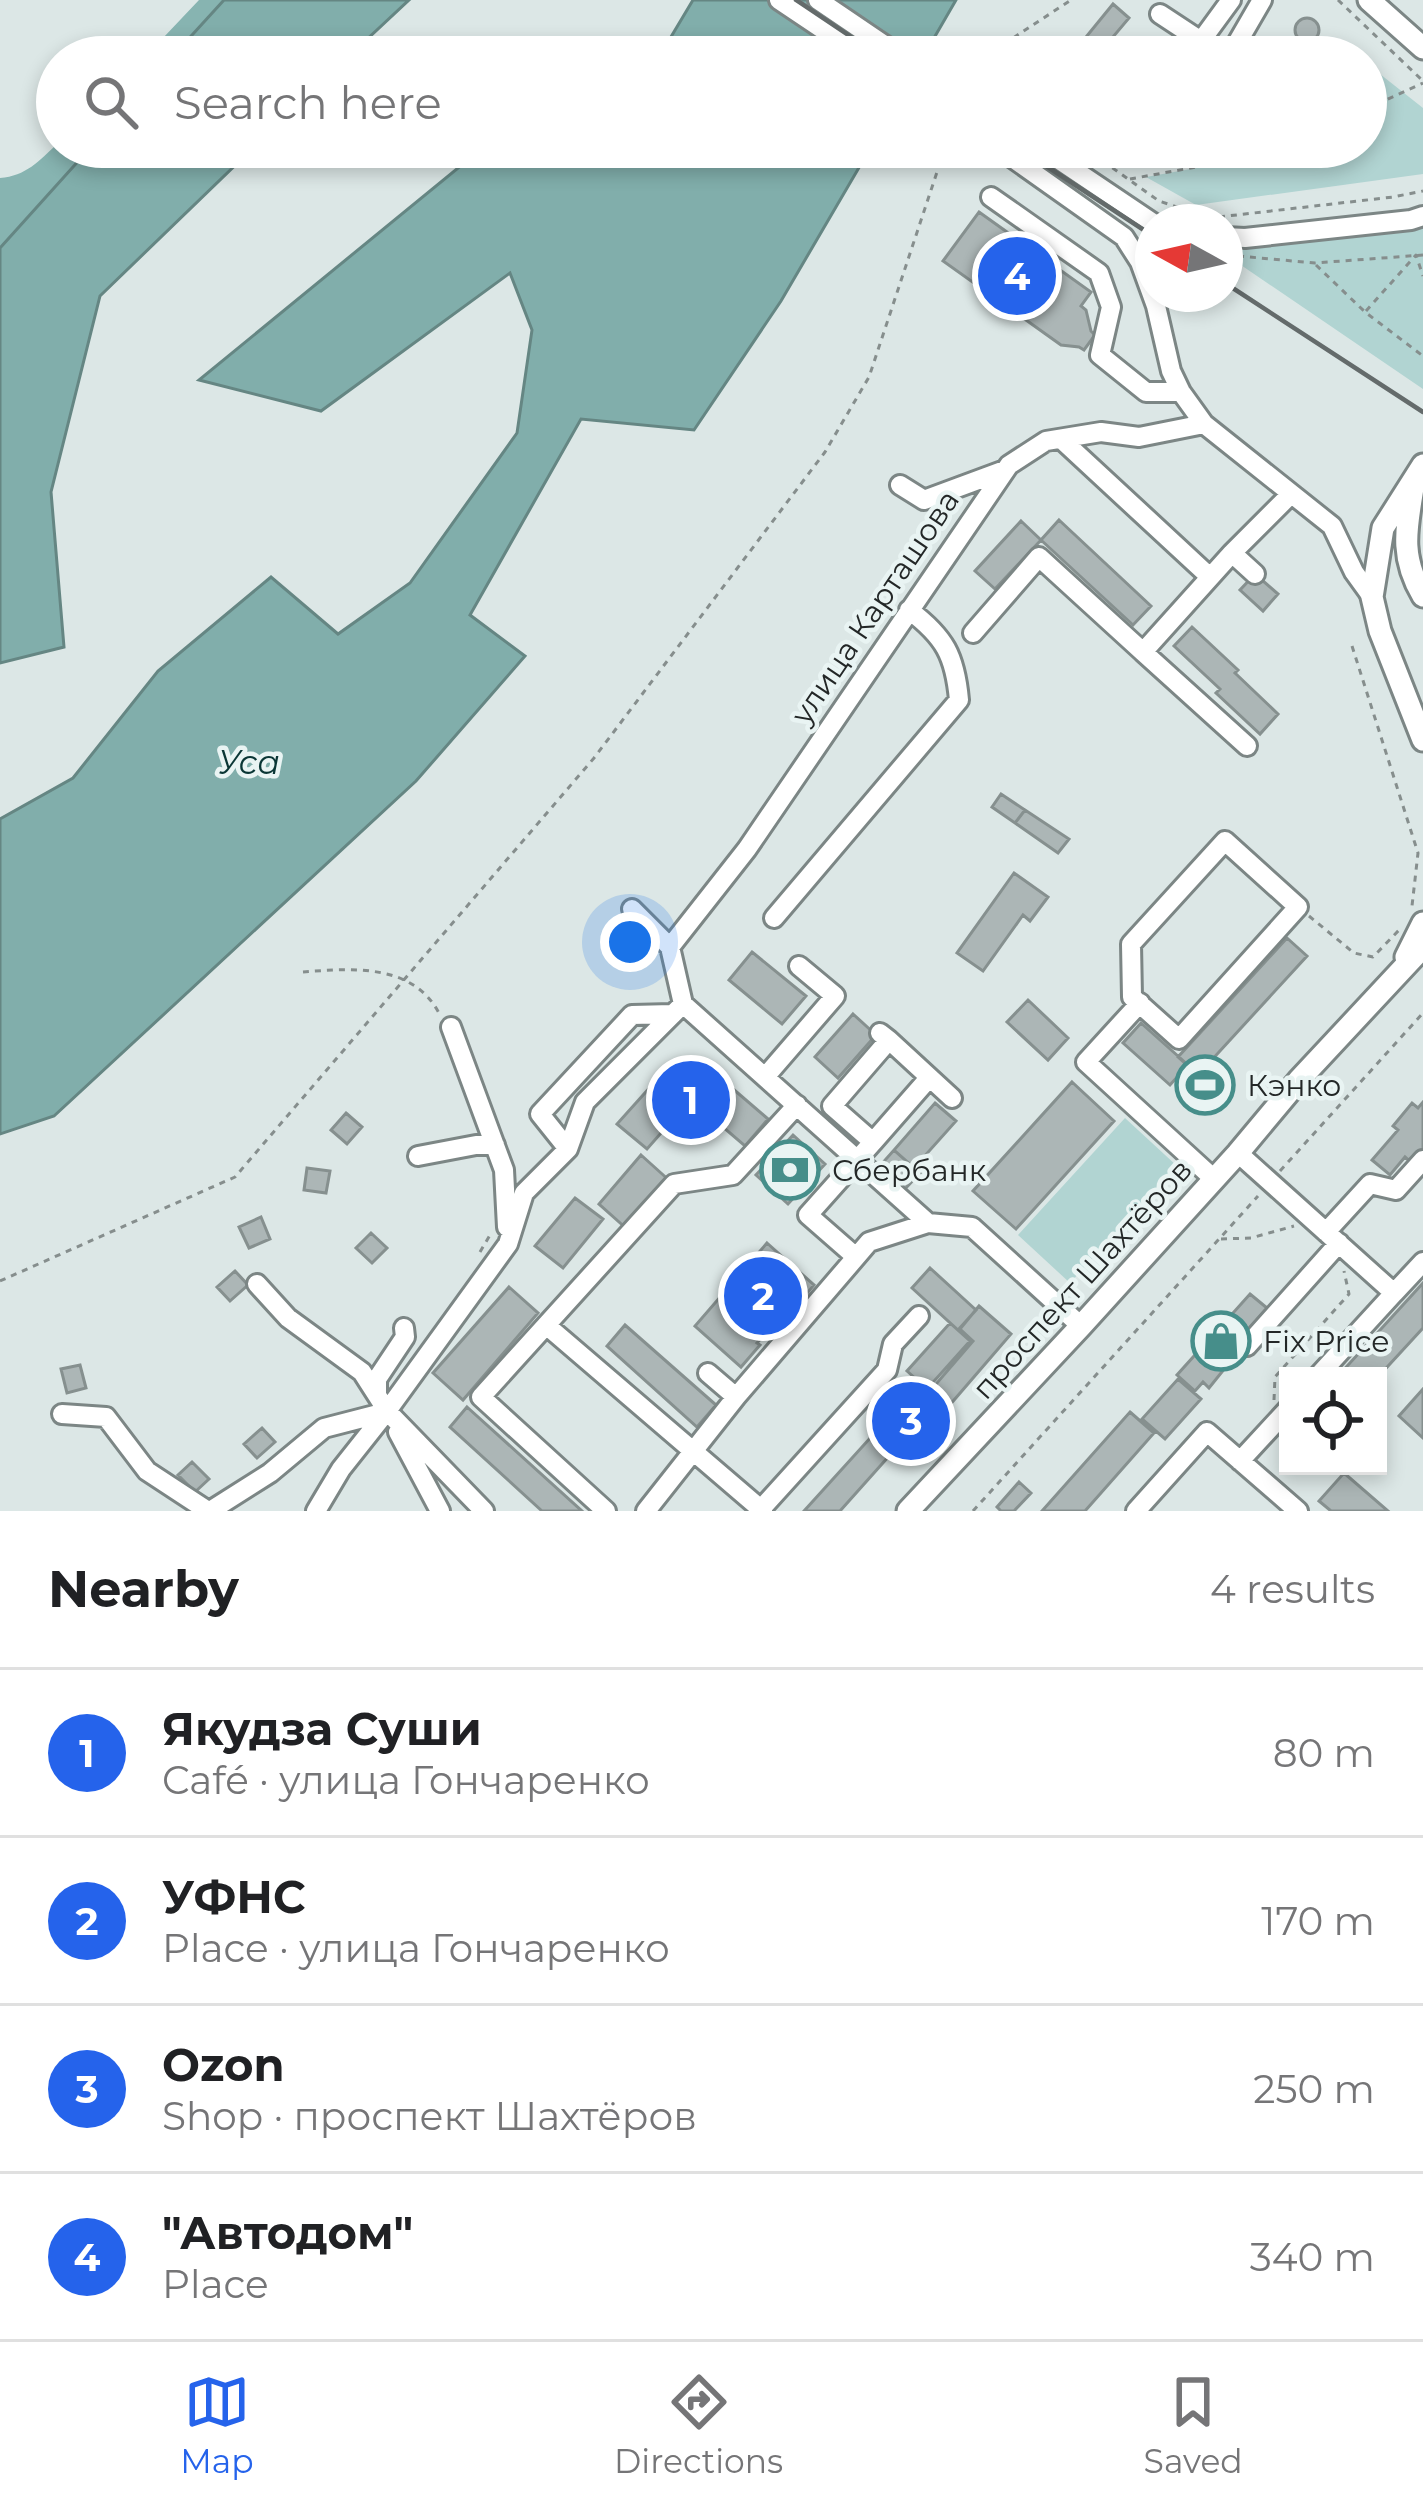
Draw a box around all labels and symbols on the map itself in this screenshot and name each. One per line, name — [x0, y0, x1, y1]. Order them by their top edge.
north arrow — [1135, 204, 1243, 312]
pin: 4 — [978, 231, 1056, 321]
street label: улица Карташова — [783, 483, 967, 732]
water label: Уса — [218, 742, 280, 782]
your location — [600, 912, 660, 972]
sports icon: Кэнко — [1174, 1054, 1236, 1116]
pin: 1 — [652, 1055, 730, 1145]
place label: Кэнко — [1247, 1067, 1341, 1104]
bank icon: Сбербанк — [759, 1139, 821, 1201]
street label: проспект Шахтёров — [964, 1151, 1200, 1407]
place label: Сбербанк — [832, 1152, 987, 1189]
pin: 2 — [724, 1251, 802, 1341]
shop icon: Fix Price — [1190, 1310, 1252, 1372]
place label: Fix Price — [1263, 1323, 1389, 1360]
pin: 3 — [872, 1376, 950, 1466]

